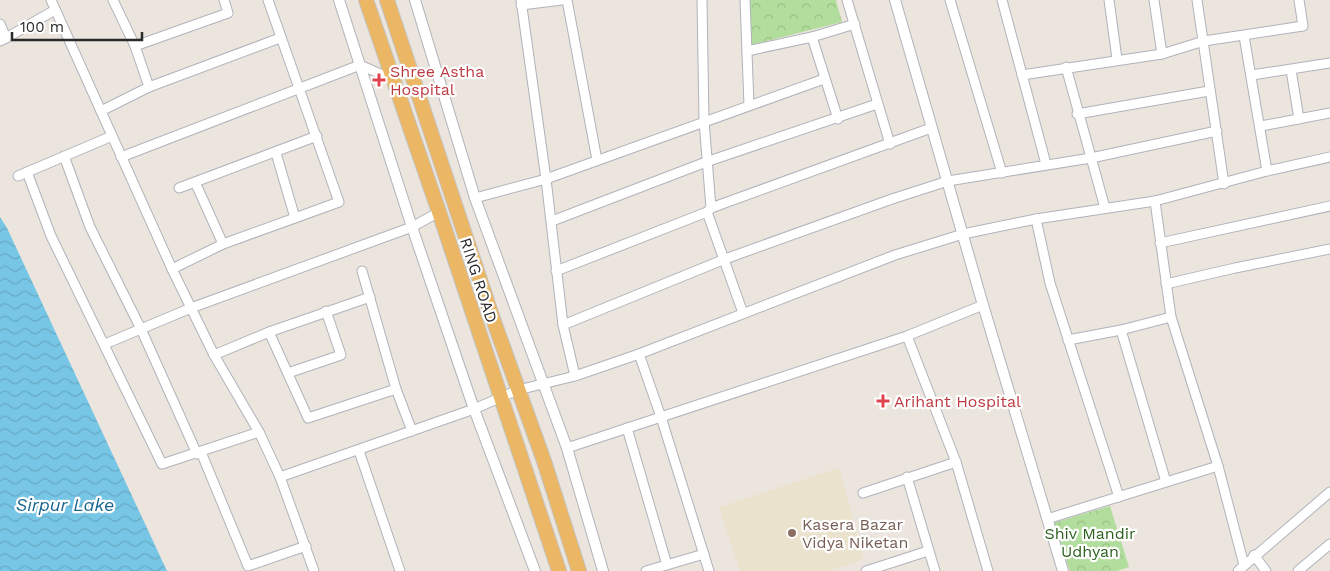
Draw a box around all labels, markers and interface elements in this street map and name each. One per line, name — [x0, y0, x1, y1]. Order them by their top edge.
scale bar — [12, 10, 142, 42]
text: 100 m — [20, 18, 64, 36]
place label: Shree Astha Hospital — [390, 62, 484, 99]
marker: Shree Astha Hospital — [372, 73, 386, 87]
street label: RING ROAD — [456, 235, 501, 325]
place label: Arihant Hospital — [894, 392, 1021, 411]
marker: Arihant Hospital — [876, 394, 890, 408]
water label: Sirpur Lake — [16, 494, 114, 515]
place label: Kasera Bazar Vidya Niketan — [802, 515, 908, 552]
park label: Shiv Mandir Udhyan — [1044, 524, 1136, 561]
marker: Kasera Bazar Vidya Niketan — [786, 527, 798, 539]

